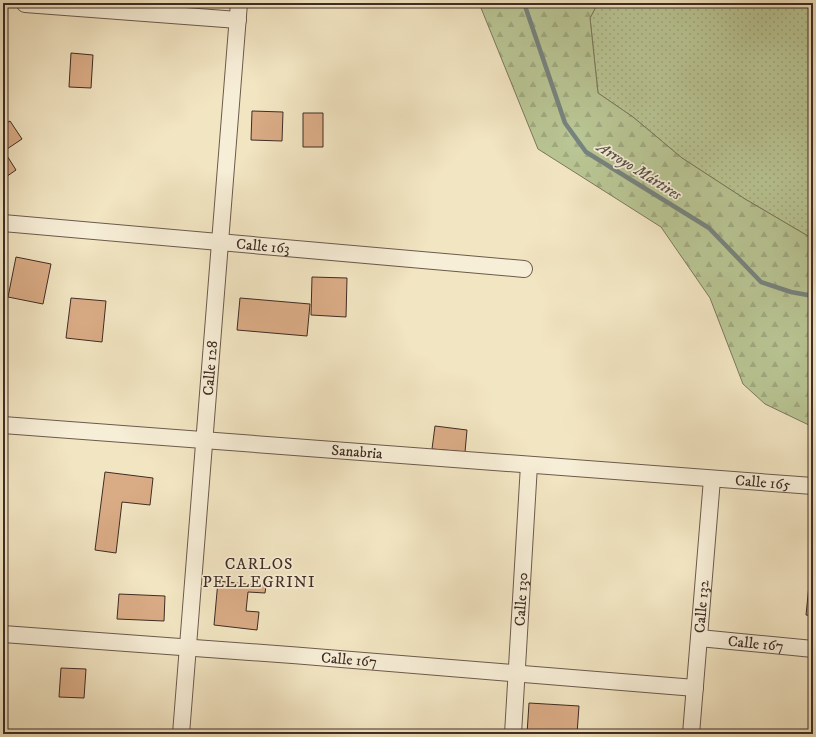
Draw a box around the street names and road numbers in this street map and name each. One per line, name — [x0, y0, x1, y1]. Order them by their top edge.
street label: Calle 163 — [235, 235, 290, 258]
street label: Calle 128 — [199, 340, 222, 396]
street label: Sanabria — [331, 441, 384, 464]
street label: Calle 165 — [734, 471, 792, 494]
street label: Calle 130 — [510, 572, 533, 627]
street label: Calle 132 — [690, 579, 714, 634]
street label: Calle 167 — [727, 632, 785, 656]
street label: Calle 167 — [320, 648, 378, 672]

